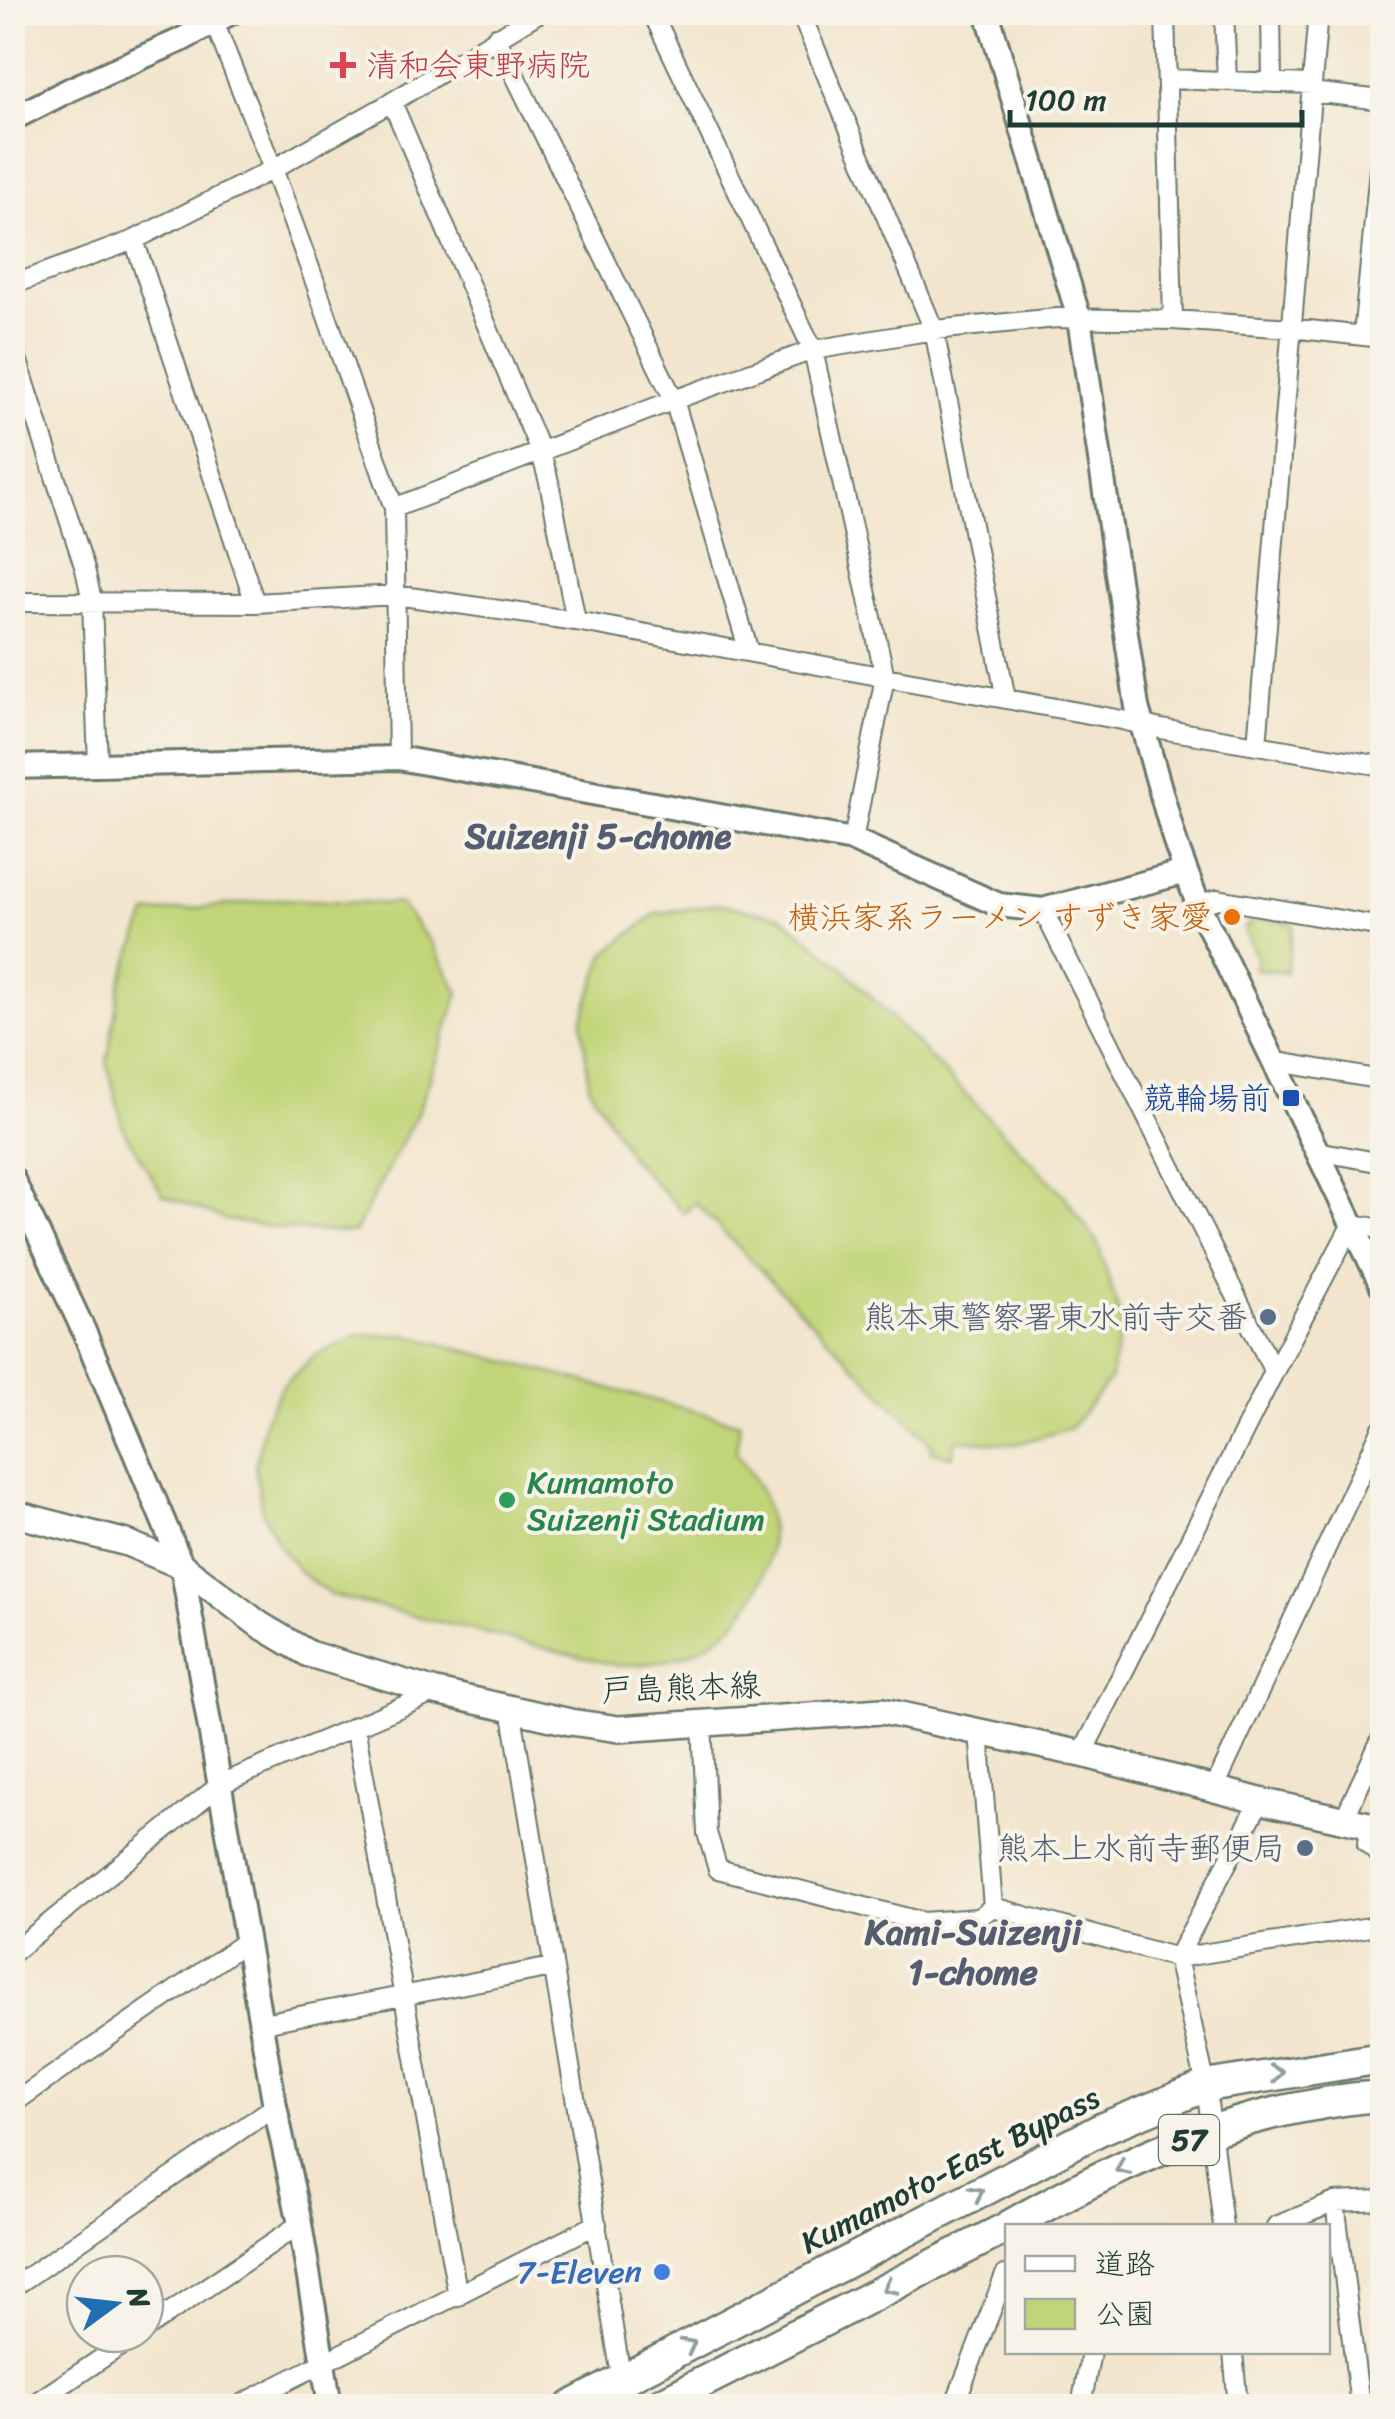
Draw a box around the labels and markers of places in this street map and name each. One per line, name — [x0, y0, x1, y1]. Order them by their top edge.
place label: 清和会東野病院 — [366, 37, 590, 94]
marker: 清和会東野病院 — [330, 52, 356, 78]
place label: 横浜家系ラーメン すずき家愛 — [788, 889, 1212, 946]
marker: 横浜家系ラーメン すずき家愛 — [1221, 906, 1243, 928]
place label: 競輪場前 — [1143, 1070, 1271, 1127]
marker: 競輪場前 — [1280, 1087, 1302, 1109]
place label: 熊本東警察署東水前寺交番 — [864, 1289, 1248, 1346]
marker: 熊本東警察署東水前寺交番 — [1257, 1306, 1279, 1328]
place label: Kumamoto Suizenji Stadium — [527, 1454, 765, 1548]
marker: Kumamoto Suizenji Stadium — [496, 1489, 518, 1511]
place label: 熊本上水前寺郵便局 — [997, 1820, 1285, 1877]
marker: 熊本上水前寺郵便局 — [1294, 1837, 1316, 1859]
place label: 7-Eleven — [517, 2244, 642, 2301]
marker: 7-Eleven — [651, 2261, 673, 2283]

